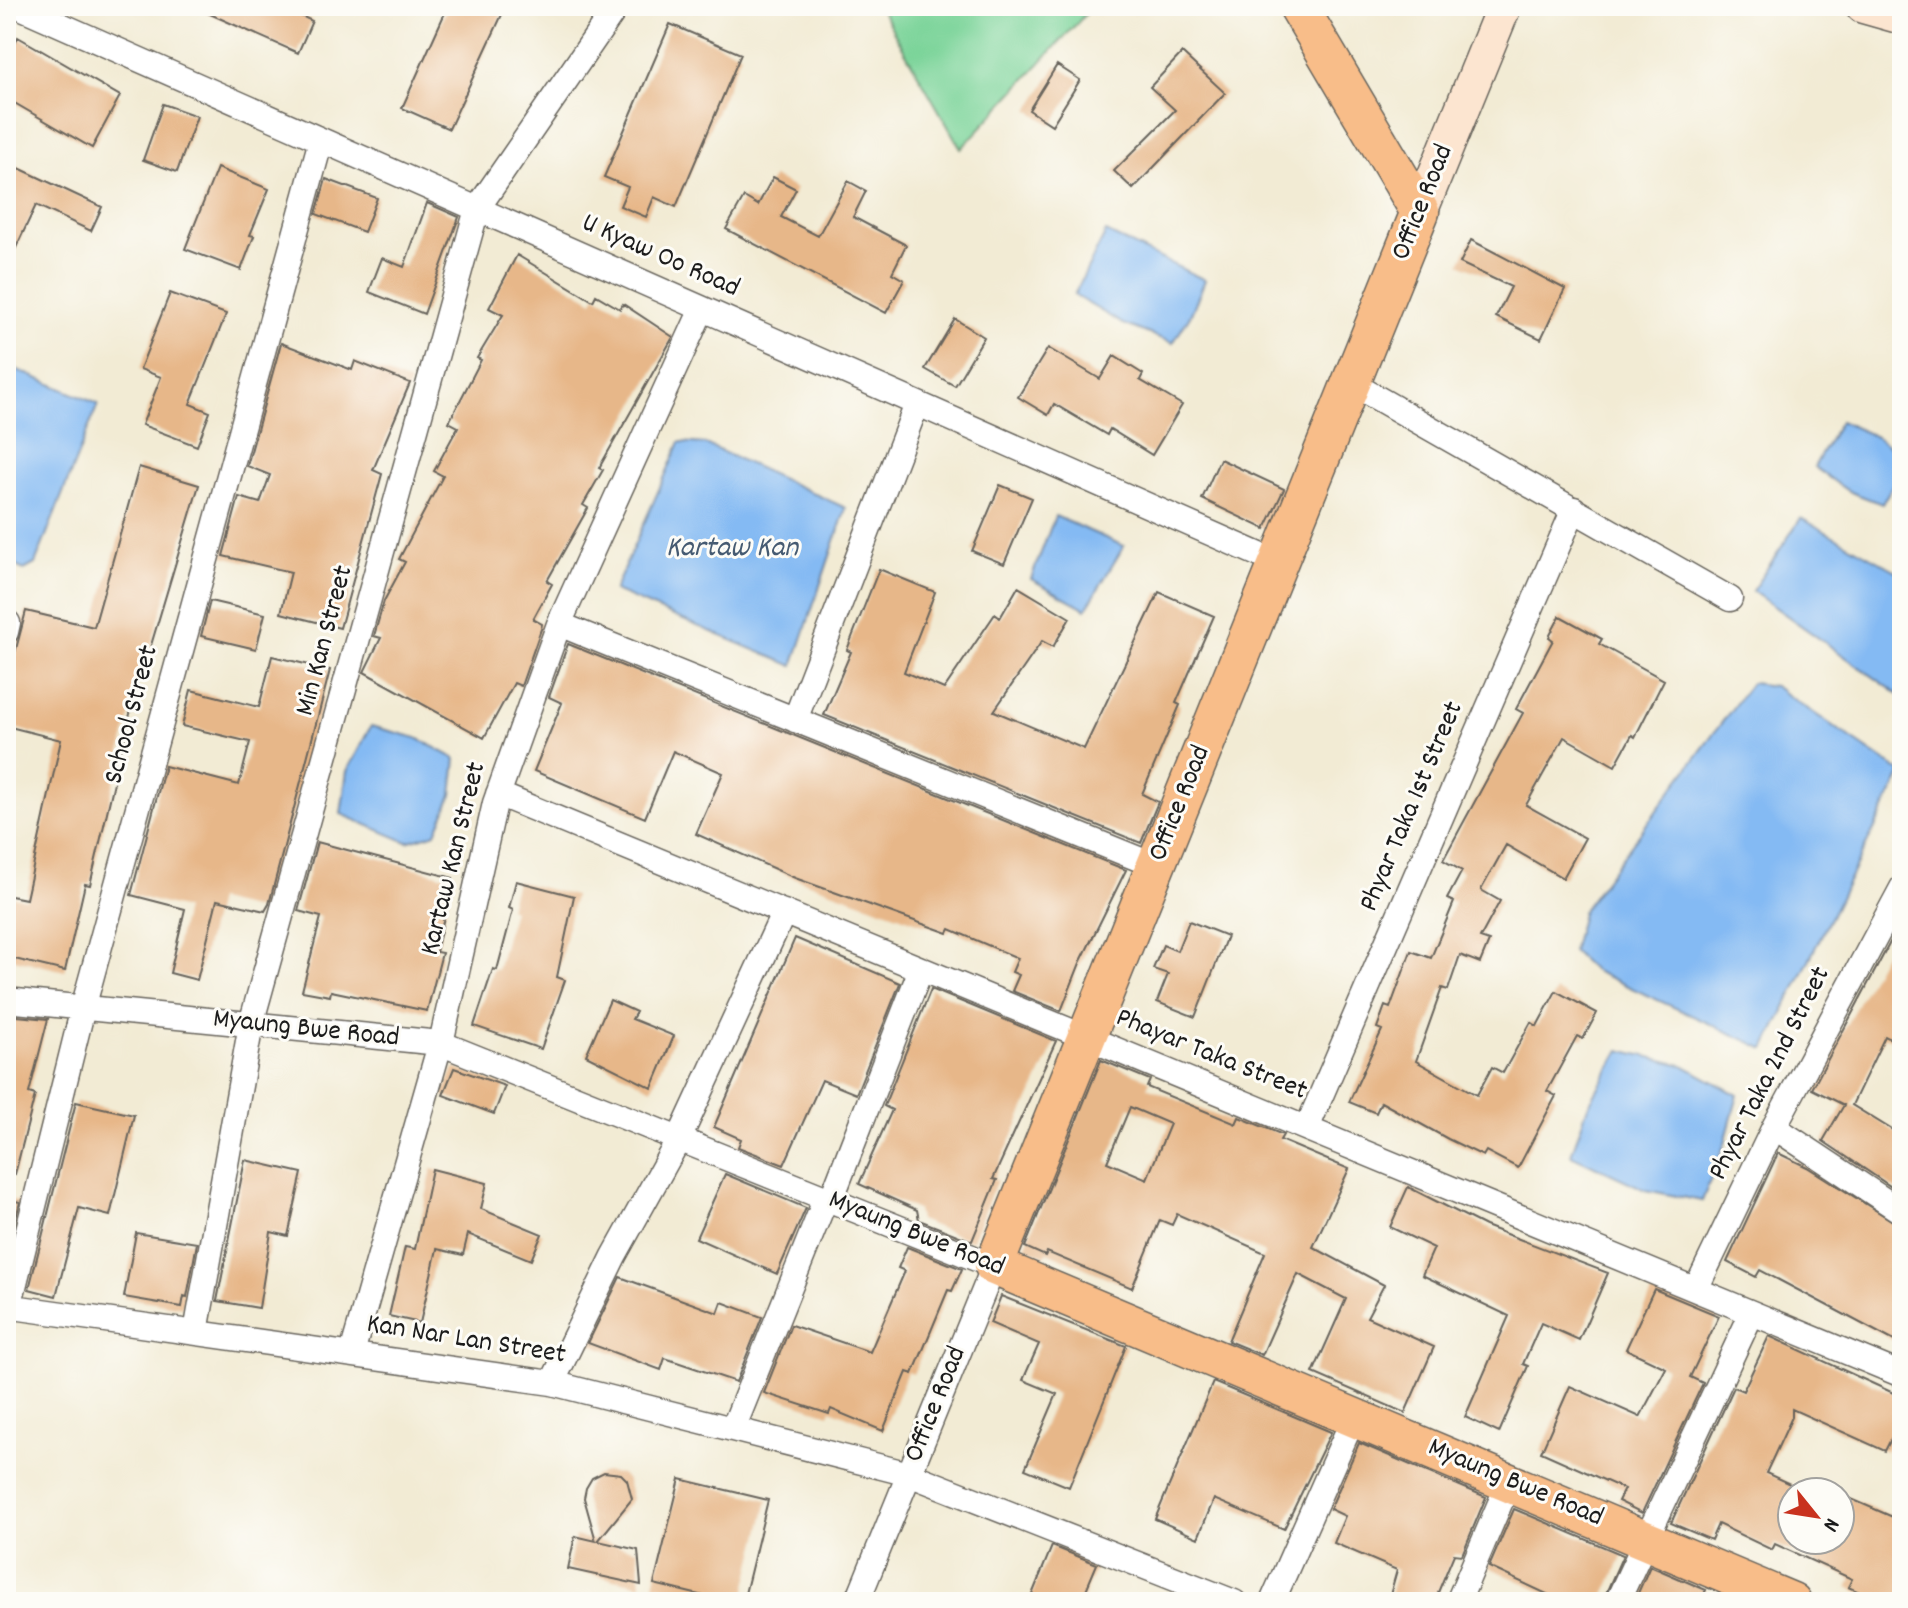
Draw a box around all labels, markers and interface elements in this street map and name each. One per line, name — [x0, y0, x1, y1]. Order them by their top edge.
street label: Office Road — [1383, 139, 1465, 267]
street label: U Kyaw Oo Road — [575, 204, 745, 310]
water label: Kartaw Kan — [666, 528, 799, 571]
street label: Min Kan Street — [287, 561, 365, 721]
street label: School Street — [95, 641, 171, 789]
street label: Phyar Taka 1st Street — [1351, 696, 1475, 918]
street label: Office Road — [1140, 740, 1222, 868]
street label: Kartaw Kan Street — [412, 758, 498, 960]
street label: Phyar Taka 2nd Street — [1700, 960, 1842, 1188]
street label: Phayar Taka Street — [1109, 999, 1313, 1113]
street label: Myaung Bwe Road — [211, 1000, 401, 1060]
street label: Myaung Bwe Road — [822, 1181, 1010, 1289]
street label: Kan Nar Lan Street — [364, 1306, 568, 1376]
street label: Office Road — [896, 1341, 978, 1469]
street label: Myaung Bwe Road — [1421, 1429, 1609, 1539]
north arrow — [1776, 1476, 1856, 1556]
text: N — [1814, 1512, 1846, 1537]

